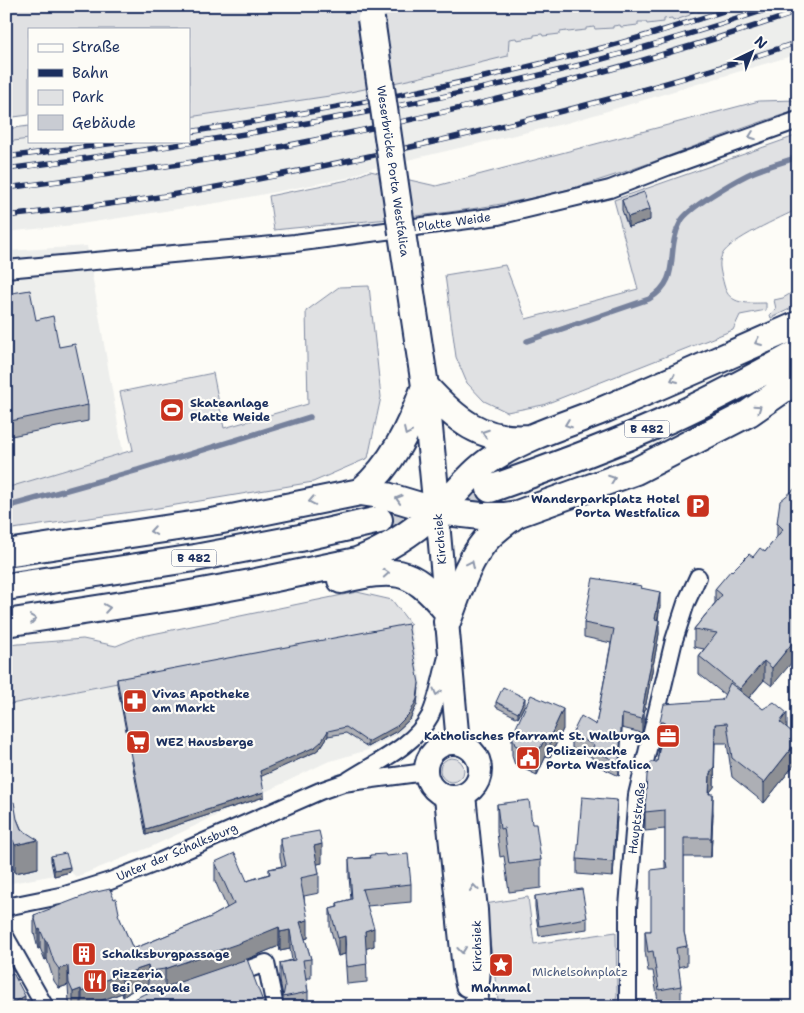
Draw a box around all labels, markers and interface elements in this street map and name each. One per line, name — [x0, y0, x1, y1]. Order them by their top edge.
legend — [28, 28, 190, 142]
north arrow — [726, 28, 776, 78]
text: N — [751, 32, 771, 53]
text: Straße — [72, 37, 120, 57]
text: Bahn — [72, 63, 108, 83]
street label: Weserbrücke Porta Westfalica — [373, 84, 413, 258]
text: Park — [72, 87, 104, 107]
text: Gebäude — [72, 113, 136, 133]
one-way arrow — [748, 130, 757, 140]
street label: Platte Weide — [416, 209, 492, 235]
one-way arrow — [754, 336, 763, 347]
one-way arrow — [670, 372, 679, 383]
place label: Skateanlage Platte Weide — [190, 395, 270, 425]
sports icon: Skateanlage Platte Weide — [159, 397, 185, 423]
one-way arrow — [752, 405, 761, 413]
one-way arrow — [564, 417, 573, 428]
road number: B 482 — [624, 420, 670, 438]
one-way arrow — [403, 426, 413, 435]
one-way arrow — [481, 429, 490, 439]
one-way arrow — [607, 475, 616, 485]
place label: Wanderparkplatz Hotel Porta Westfalica — [531, 491, 681, 521]
parking icon: Wanderparkplatz Hotel Porta Westfalica — [685, 493, 711, 519]
one-way arrow — [395, 495, 404, 505]
one-way arrow — [308, 496, 317, 506]
street label: Kirchsiek — [430, 513, 450, 565]
one-way arrow — [148, 525, 157, 535]
road number: B 482 — [172, 550, 216, 566]
one-way arrow — [465, 560, 475, 569]
one-way arrow — [382, 567, 390, 578]
one-way arrow — [103, 603, 112, 613]
one-way arrow — [29, 614, 37, 625]
place label: Vivas Apotheke am Markt — [152, 686, 250, 716]
one-way arrow — [432, 687, 442, 695]
pharmacy icon: Vivas Apotheke am Markt — [122, 688, 148, 714]
office icon: Katholisches Pfarramt St. Walburga — [655, 723, 681, 749]
place label: Katholisches Pfarramt St. Walburga — [424, 728, 651, 744]
supermarket icon: WEZ Hausberge — [125, 729, 151, 755]
place label: WEZ Hausberge — [156, 734, 254, 750]
place label: Polizeiwache Porta Westfalica — [546, 743, 652, 773]
public building icon: Polizeiwache Porta Westfalica — [515, 745, 541, 771]
street label: Hauptstraße — [625, 781, 649, 855]
street label: Unter der Schalksburg — [114, 819, 240, 885]
one-way arrow — [469, 884, 480, 892]
street label: Kirchsiek — [469, 920, 485, 972]
building icon: Schalksburgpassage — [71, 941, 97, 967]
place label: Schalksburgpassage — [102, 946, 230, 962]
one-way arrow — [456, 946, 467, 954]
place icon: Mahnmal — [488, 952, 514, 978]
park label: Michelsohnplatz — [532, 964, 628, 980]
place label: Pizzeria Bei Pasquale — [112, 966, 190, 996]
restaurant icon: Pizzeria Bei Pasquale — [82, 968, 108, 994]
place label: Mahnmal — [471, 980, 531, 996]

